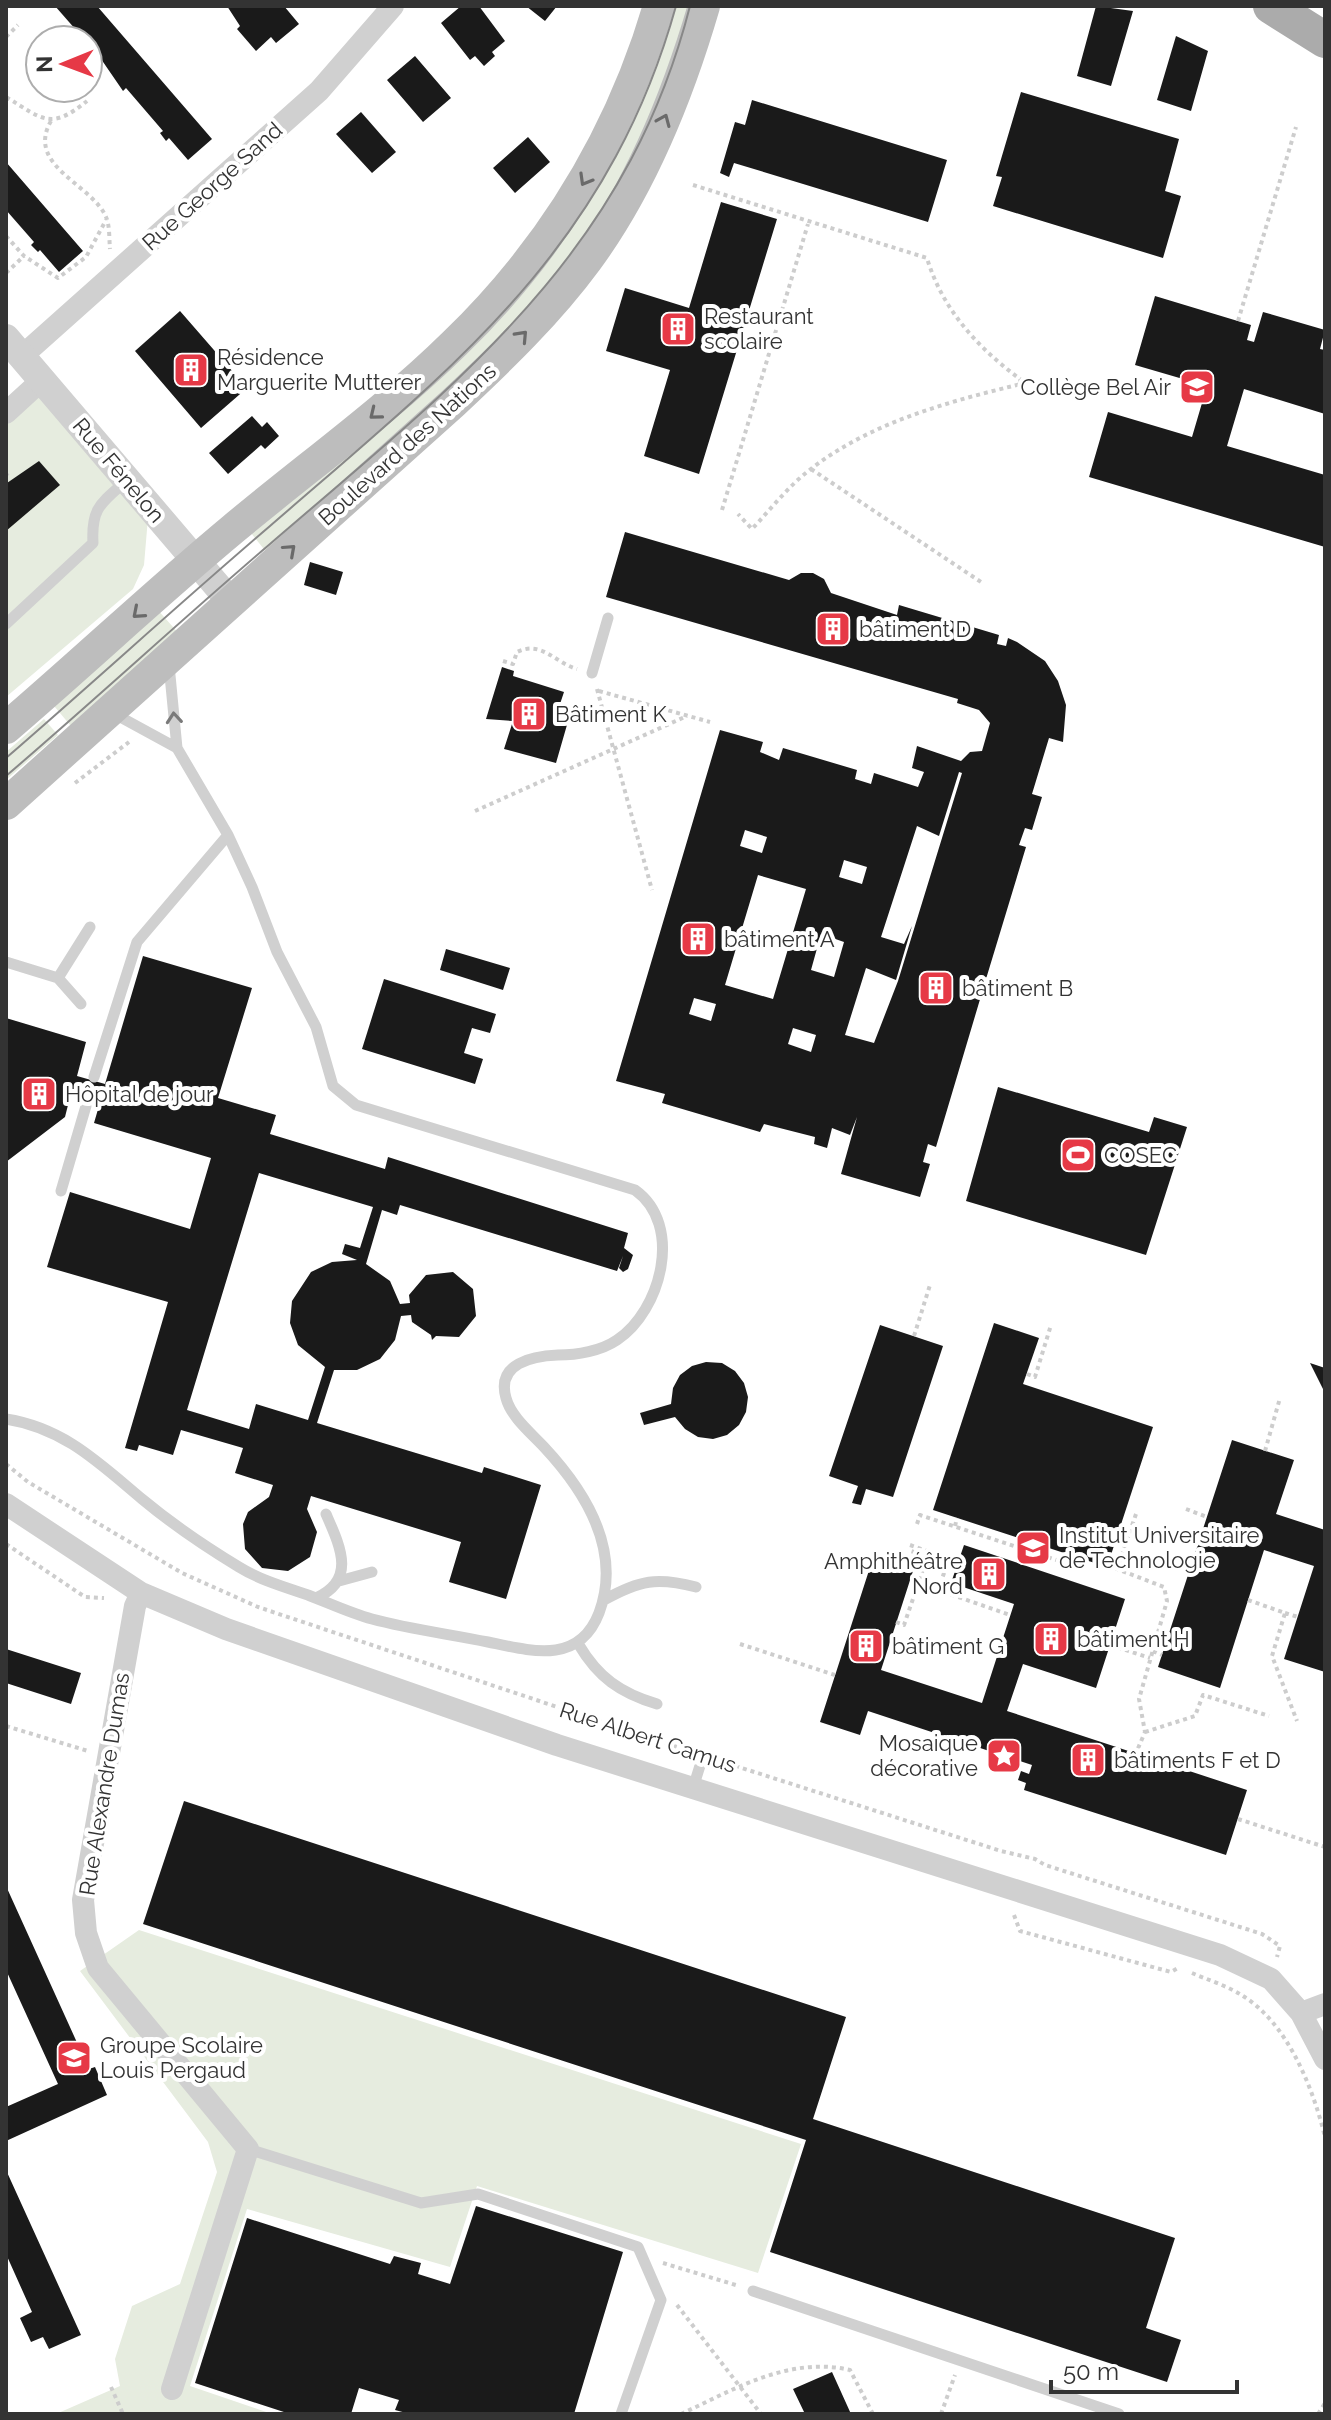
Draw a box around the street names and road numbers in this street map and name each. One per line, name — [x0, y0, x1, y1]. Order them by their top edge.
street label: Rue George Sand — [137, 116, 287, 256]
street label: Boulevard des Nations — [313, 357, 501, 531]
street label: Rue Fénelon — [68, 412, 170, 528]
street label: Rue Alexandre Dumas — [74, 1671, 134, 1897]
street label: Rue Albert Camus — [556, 1696, 740, 1778]

